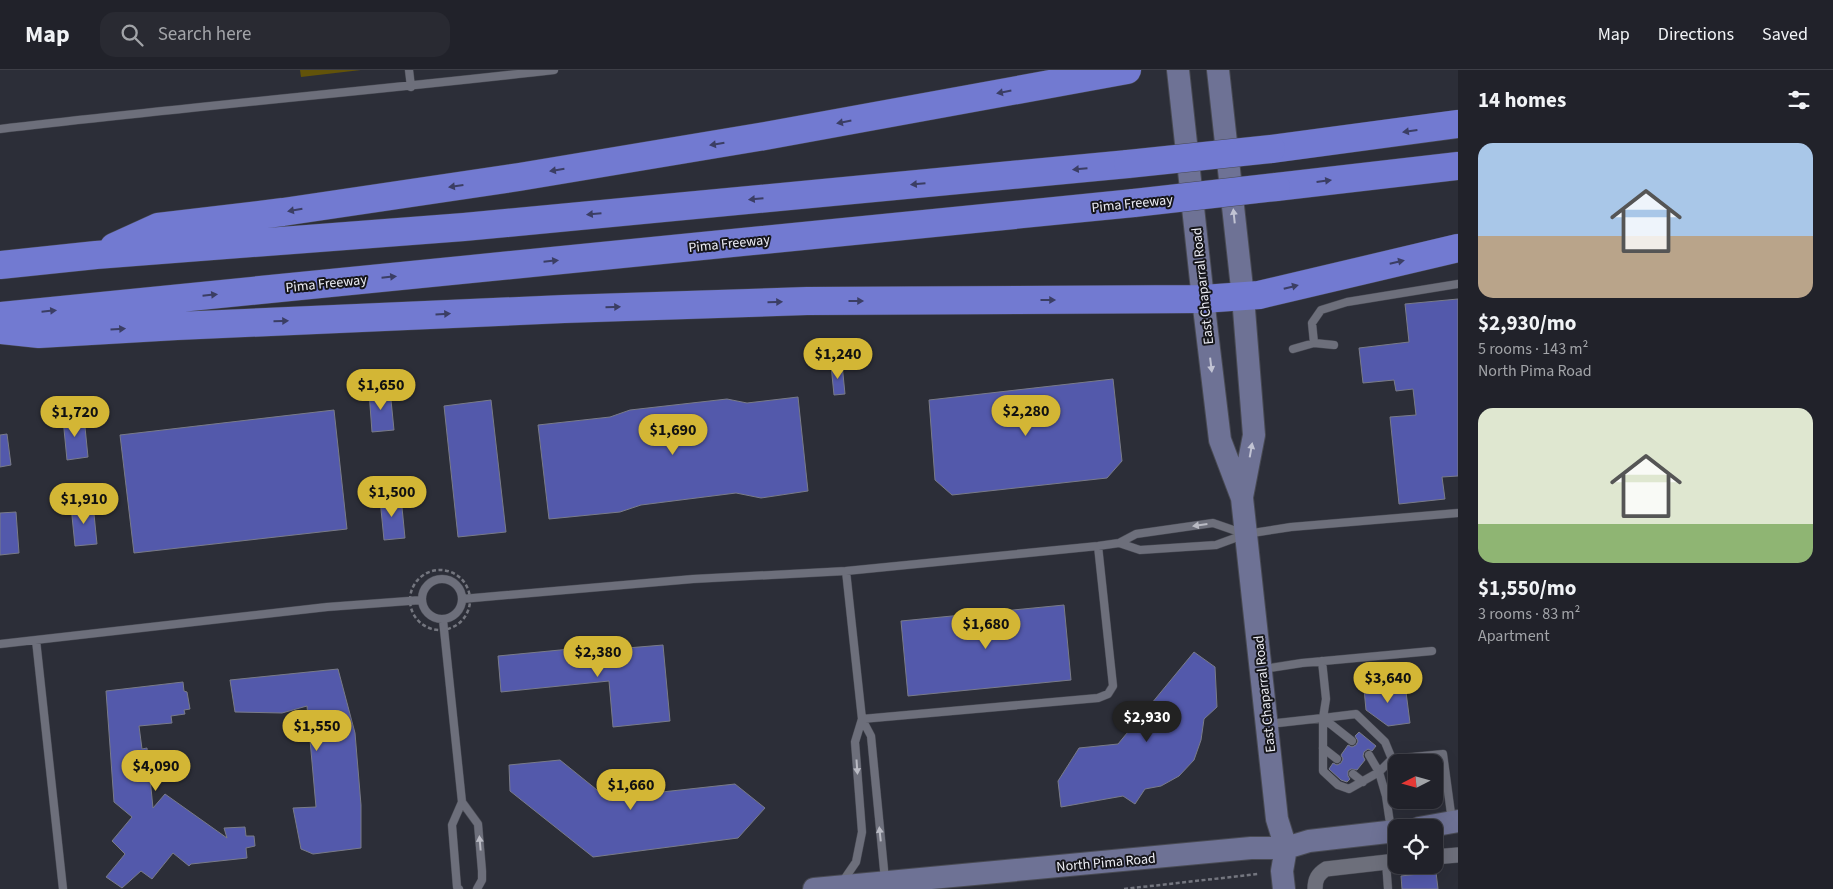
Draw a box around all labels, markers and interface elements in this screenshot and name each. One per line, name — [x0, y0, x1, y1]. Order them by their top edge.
search box — [100, 12, 450, 57]
text: Map — [25, 17, 70, 52]
icon: search — [118, 21, 146, 49]
text: Search here — [158, 21, 251, 48]
text: Map — [1598, 22, 1630, 47]
text: Directions — [1658, 22, 1734, 47]
text: Saved — [1762, 22, 1808, 47]
text: 14 homes — [1478, 85, 1566, 115]
icon: filters — [1785, 86, 1813, 114]
one-way arrow — [996, 88, 1012, 96]
one-way arrow — [836, 118, 852, 126]
one-way arrow — [1401, 127, 1417, 135]
one-way arrow — [709, 141, 725, 149]
one-way arrow — [1071, 165, 1087, 173]
one-way arrow — [548, 167, 564, 175]
icon: home — [1601, 176, 1691, 266]
one-way arrow — [1316, 177, 1332, 185]
one-way arrow — [910, 180, 926, 188]
one-way arrow — [448, 182, 464, 190]
street label: Pima Freeway — [1090, 190, 1174, 218]
one-way arrow — [748, 195, 764, 203]
one-way arrow — [287, 206, 303, 214]
one-way arrow — [1230, 208, 1238, 224]
one-way arrow — [586, 211, 602, 219]
street label: East Chaparral Road — [1187, 226, 1219, 345]
street label: Pima Freeway — [687, 230, 771, 258]
one-way arrow — [543, 257, 559, 265]
one-way arrow — [1389, 258, 1404, 266]
street label: Pima Freeway — [284, 270, 368, 298]
one-way arrow — [382, 273, 398, 281]
one-way arrow — [1283, 283, 1298, 291]
one-way arrow — [203, 290, 219, 298]
one-way arrow — [1040, 296, 1056, 304]
one-way arrow — [848, 297, 864, 305]
one-way arrow — [768, 298, 784, 306]
one-way arrow — [605, 303, 621, 311]
one-way arrow — [41, 307, 57, 315]
text: $2,930/mo — [1478, 308, 1577, 338]
one-way arrow — [435, 310, 451, 318]
one-way arrow — [273, 317, 289, 325]
one-way arrow — [111, 325, 127, 333]
pin: $1,240 — [797, 338, 879, 380]
text: 5 rooms · 143 m² — [1478, 338, 1588, 360]
text: $1,240 — [814, 343, 862, 365]
one-way arrow — [1207, 357, 1215, 373]
text: North Pima Road — [1478, 360, 1592, 382]
pin: $1,650 — [340, 368, 422, 411]
text: $1,650 — [357, 374, 405, 396]
pin: $2,280 — [985, 394, 1067, 437]
pin: $1,720 — [34, 396, 116, 438]
text: $2,280 — [1002, 400, 1050, 422]
text: $1,720 — [51, 401, 99, 423]
pin: $1,690 — [632, 414, 714, 456]
text: $1,690 — [649, 419, 697, 441]
icon: home — [1601, 441, 1691, 531]
one-way arrow — [1247, 442, 1255, 458]
pin: $1,500 — [351, 476, 433, 518]
text: $1,500 — [368, 481, 416, 503]
pin: $1,910 — [43, 482, 125, 525]
text: $1,910 — [60, 488, 108, 510]
one-way arrow — [1191, 521, 1207, 529]
text: $1,550/mo — [1478, 573, 1577, 603]
text: 3 rooms · 83 m² — [1478, 603, 1580, 625]
pin: $1,680 — [945, 608, 1027, 650]
text: $1,680 — [962, 613, 1010, 635]
text: Apartment — [1478, 625, 1550, 647]
street label: East Chaparral Road — [1249, 634, 1281, 753]
pin: $2,380 — [557, 636, 639, 678]
text: $2,380 — [574, 641, 622, 663]
pin: $3,640 — [1347, 662, 1429, 704]
text: $3,640 — [1364, 667, 1412, 689]
pin: $2,930 — [1106, 700, 1188, 743]
text: $2,930 — [1123, 706, 1171, 728]
pin: $1,550 — [276, 710, 358, 752]
text: $1,550 — [293, 715, 341, 737]
pin: $4,090 — [115, 750, 197, 792]
north arrow — [1388, 754, 1442, 809]
map controls — [1388, 754, 1443, 874]
text: $4,090 — [132, 755, 180, 777]
one-way arrow — [853, 759, 861, 775]
pin: $1,660 — [590, 768, 672, 811]
text: $1,660 — [607, 774, 655, 796]
button: locate — [1388, 819, 1443, 874]
one-way arrow — [876, 826, 884, 842]
one-way arrow — [475, 835, 483, 851]
street label: North Pima Road — [1056, 849, 1157, 877]

